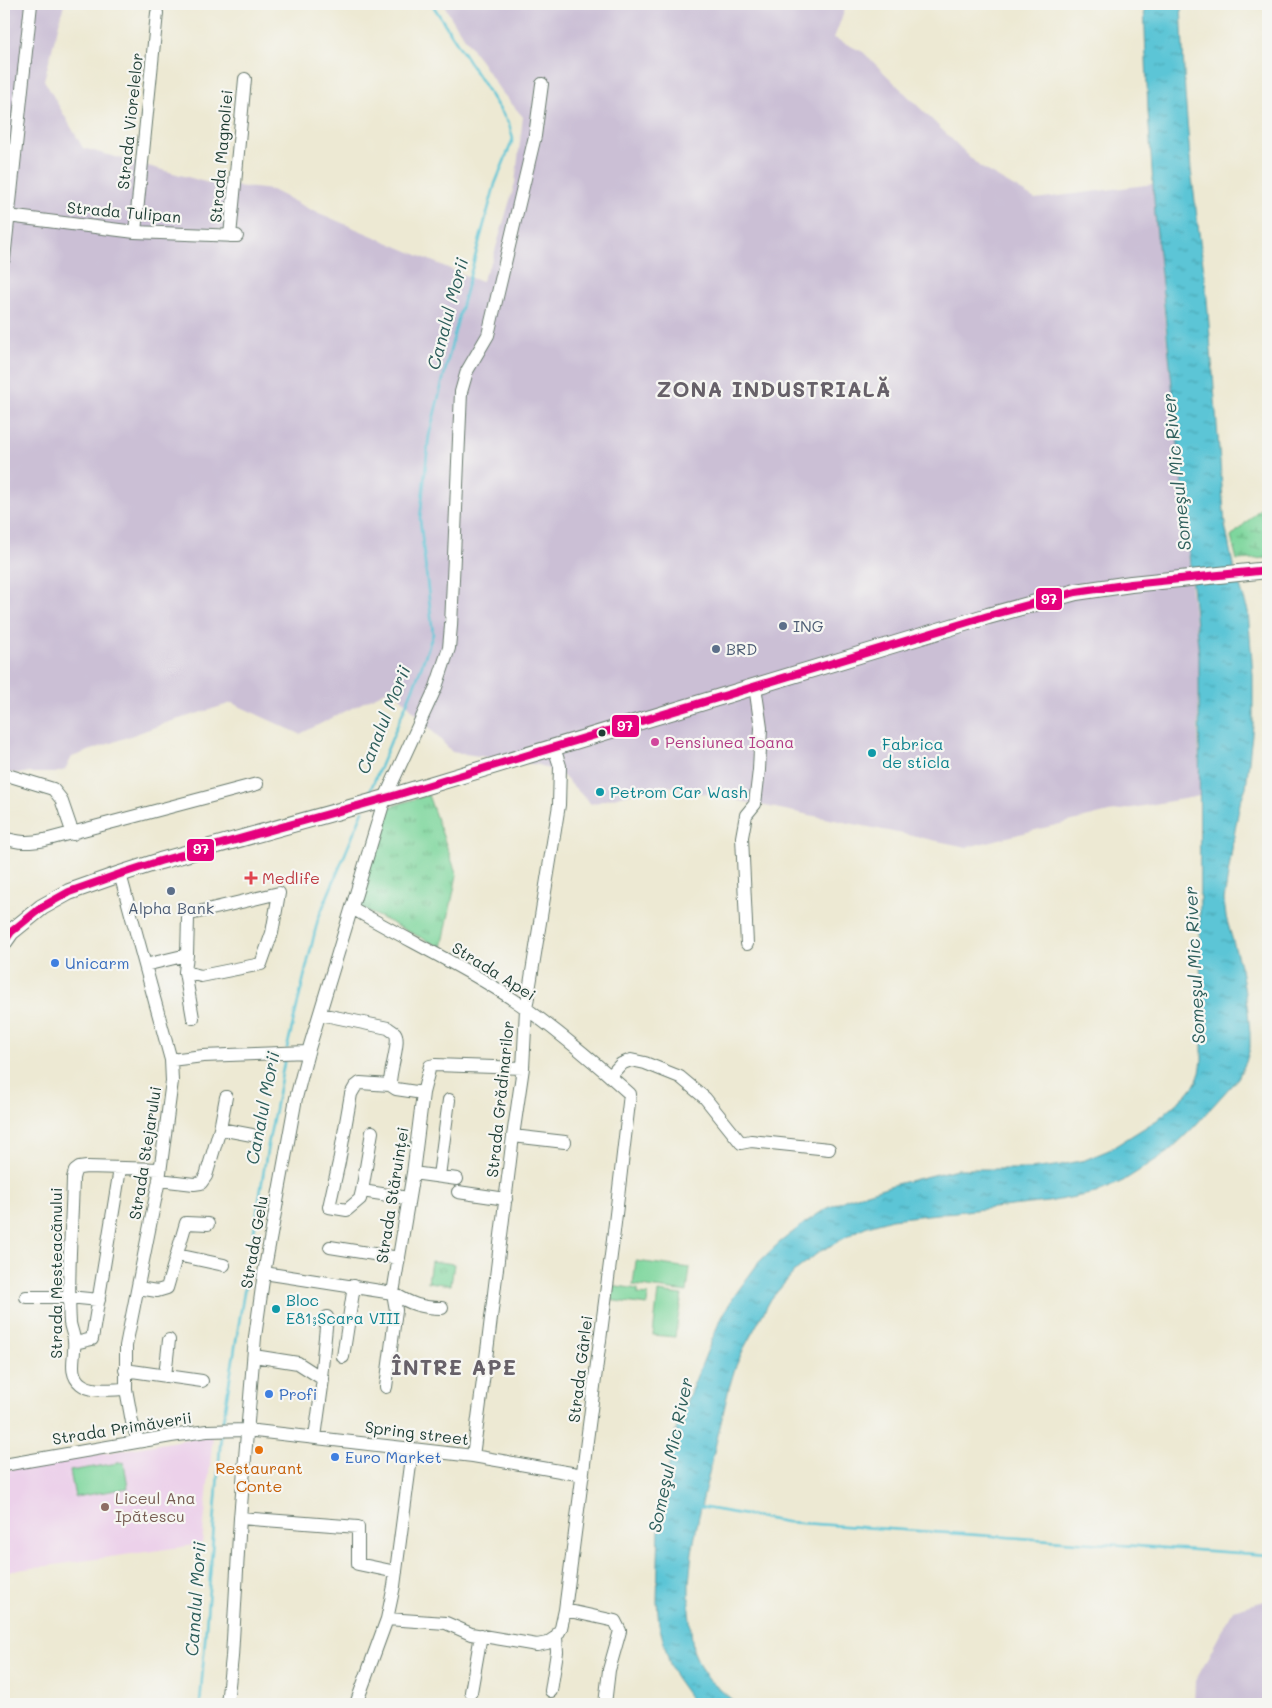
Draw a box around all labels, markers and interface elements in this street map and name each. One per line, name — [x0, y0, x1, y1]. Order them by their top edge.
street label: Strada Viorelelor — [112, 52, 147, 190]
street label: Strada Magnoliei — [204, 89, 237, 223]
street label: Strada Tulipan — [66, 196, 182, 227]
water label: Canalul Morii — [421, 255, 474, 372]
district label: ZONA INDUSTRIALĂ — [657, 375, 891, 402]
water label: Someşul Mic River — [1156, 392, 1196, 552]
line badge: 97 — [1035, 587, 1063, 611]
text: 97 — [1041, 589, 1057, 608]
place label: ING — [793, 615, 824, 636]
marker: ING — [777, 620, 789, 632]
place label: BRD — [726, 638, 757, 659]
marker: BRD — [710, 643, 722, 655]
water label: Canalul Morii — [350, 661, 416, 777]
line badge: 97 — [611, 714, 640, 738]
text: 97 — [617, 716, 633, 735]
unlabelled marker — [597, 728, 607, 738]
place label: Pensiunea Ioana — [665, 731, 794, 752]
place label: Fabrica de sticla — [882, 733, 950, 772]
marker: Pensiunea Ioana — [649, 736, 661, 748]
marker: Fabrica de sticla — [866, 747, 878, 759]
place label: Petrom Car Wash — [610, 781, 747, 802]
marker: Petrom Car Wash — [594, 786, 606, 798]
line badge: 97 — [186, 838, 215, 862]
text: 97 — [193, 839, 209, 858]
place label: Medlife — [262, 867, 320, 888]
marker: Medlife — [244, 871, 258, 885]
marker: Alpha Bank — [165, 885, 177, 897]
water label: Someşul Mic River — [1178, 885, 1210, 1045]
place label: Alpha Bank — [128, 897, 214, 918]
street label: Strada Apei — [448, 936, 540, 1005]
place label: Unicarm — [65, 952, 130, 973]
marker: Unicarm — [49, 957, 61, 969]
street label: Strada Grădinarilor — [481, 1020, 518, 1178]
water label: Canalul Morii — [239, 1049, 285, 1167]
street label: Strada Stejarului — [124, 1085, 165, 1221]
street label: Strada Stăruinței — [370, 1125, 414, 1265]
street label: Strada Mesteacănului — [45, 1187, 66, 1359]
street label: Strada Gelu — [235, 1194, 272, 1290]
place label: Bloc E81;Scara VIII — [286, 1289, 400, 1328]
marker: Bloc E81;Scara VIII — [270, 1303, 282, 1315]
street label: Strada Gârlei — [563, 1314, 597, 1424]
district label: ÎNTRE APE — [391, 1353, 517, 1380]
water label: Someşul Mic River — [642, 1375, 698, 1535]
place label: Profi — [279, 1383, 317, 1404]
marker: Profi — [263, 1388, 275, 1400]
street label: Strada Primăverii — [51, 1406, 193, 1449]
street label: Spring street — [364, 1416, 470, 1449]
marker: Restaurant Conte — [253, 1444, 265, 1456]
place label: Euro Market — [345, 1446, 442, 1467]
marker: Euro Market — [329, 1451, 341, 1463]
place label: Restaurant Conte — [215, 1457, 303, 1496]
place label: Liceul Ana Ipătescu — [115, 1487, 195, 1526]
marker: Liceul Ana Ipătescu — [99, 1501, 111, 1513]
water label: Canalul Morii — [179, 1540, 211, 1657]

